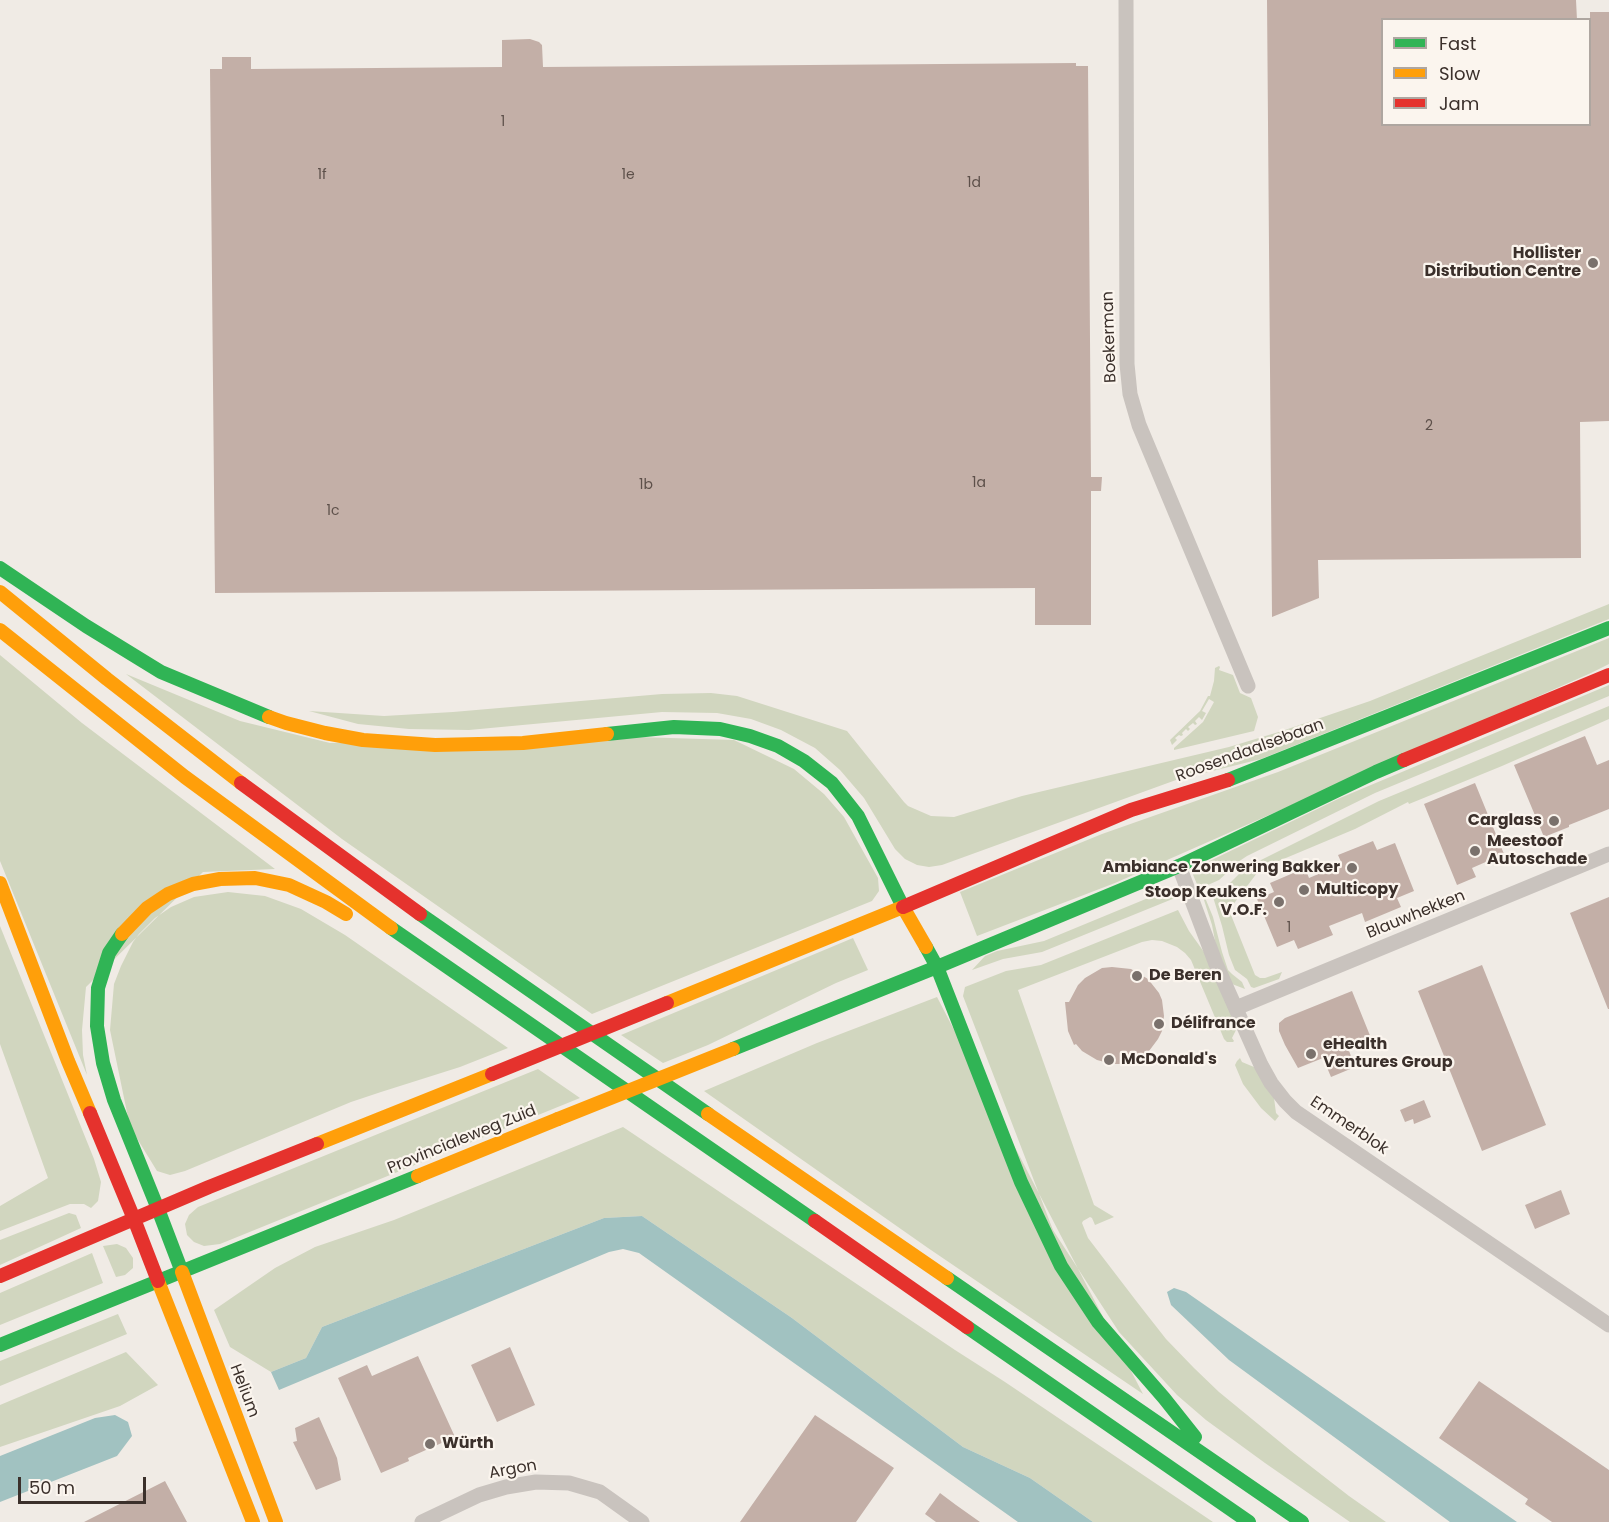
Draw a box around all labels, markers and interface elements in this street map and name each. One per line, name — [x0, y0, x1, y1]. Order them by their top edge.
legend — [1381, 18, 1591, 126]
text: Fast — [1439, 31, 1476, 56]
text: Slow — [1439, 61, 1480, 86]
text: Jam — [1439, 91, 1479, 116]
house number: 1 — [501, 114, 505, 130]
house number: 1f — [317, 167, 327, 183]
house number: 1e — [621, 167, 635, 183]
house number: 1d — [967, 175, 981, 191]
place label: Hollister Distribution Centre — [1424, 244, 1581, 282]
marker: Hollister Distribution Centre — [1586, 256, 1600, 270]
street label: Boekerman — [1099, 291, 1121, 383]
house number: 2 — [1425, 418, 1433, 434]
house number: 1a — [972, 475, 986, 491]
house number: 1b — [639, 477, 653, 493]
house number: 1c — [327, 503, 339, 519]
street label: Roosendaalsebaan — [1173, 715, 1327, 787]
place label: Carglass — [1468, 811, 1542, 831]
marker: Carglass — [1547, 814, 1561, 828]
place label: Meestoof Autoschade — [1487, 832, 1587, 870]
marker: Meestoof Autoschade — [1468, 844, 1482, 858]
place label: Ambiance Zonwering Bakker — [1102, 858, 1340, 878]
marker: Ambiance Zonwering Bakker — [1345, 861, 1359, 875]
place label: Multicopy — [1316, 880, 1398, 900]
place label: Stoop Keukens V.O.F. — [1145, 883, 1267, 921]
marker: Multicopy — [1297, 883, 1311, 897]
street label: Blauwhekken — [1364, 886, 1468, 944]
marker: Stoop Keukens V.O.F. — [1272, 895, 1286, 909]
house number: 1 — [1287, 920, 1291, 936]
place label: De Beren — [1149, 966, 1222, 986]
marker: De Beren — [1130, 969, 1144, 983]
place label: Délifrance — [1171, 1014, 1256, 1034]
marker: Délifrance — [1152, 1017, 1166, 1031]
place label: eHealth Ventures Group — [1323, 1035, 1453, 1073]
marker: eHealth Ventures Group — [1304, 1047, 1318, 1061]
place label: McDonald's — [1121, 1050, 1217, 1070]
marker: McDonald's — [1102, 1053, 1116, 1067]
street label: Emmerblok — [1306, 1093, 1392, 1159]
street label: Provincialeweg Zuid — [385, 1101, 539, 1179]
street label: Helium — [225, 1362, 263, 1420]
place label: Würth — [442, 1434, 494, 1454]
marker: Würth — [423, 1437, 437, 1451]
street label: Argon — [488, 1456, 538, 1484]
scale bar — [21, 1465, 148, 1503]
text: 50 m — [29, 1475, 75, 1500]

